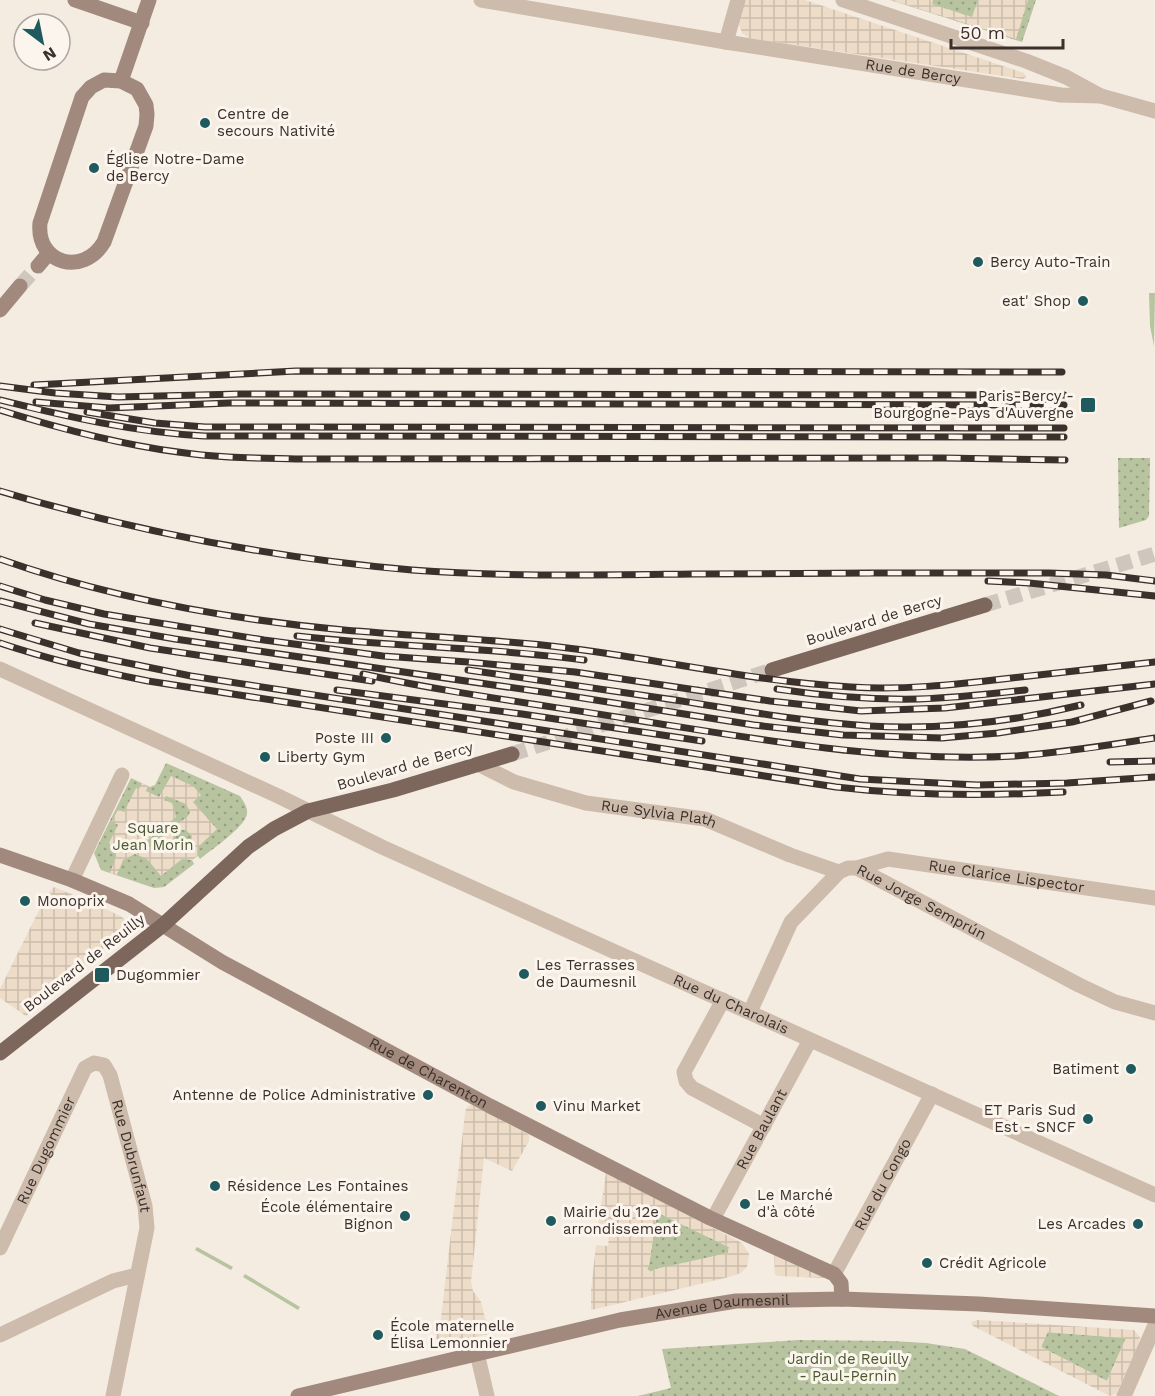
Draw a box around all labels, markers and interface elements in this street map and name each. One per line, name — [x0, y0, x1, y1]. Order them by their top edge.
north arrow — [12, 12, 72, 72]
scale bar — [951, 12, 1064, 50]
text: 50 m — [960, 22, 1005, 43]
text: N — [40, 43, 60, 65]
street label: Rue de Bercy — [864, 55, 962, 88]
place label: Centre de secours Nativité — [217, 105, 335, 140]
marker: Centre de secours Nativité — [198, 116, 212, 130]
place label: Église Notre-Dame de Bercy — [106, 150, 244, 185]
marker: Église Notre-Dame de Bercy — [87, 161, 101, 175]
place label: Bercy Auto-Train — [990, 253, 1111, 271]
marker: Bercy Auto-Train — [971, 255, 985, 269]
place label: eat' Shop — [1002, 292, 1071, 310]
marker: eat' Shop — [1076, 294, 1090, 308]
place label: Paris-Bercy - Bourgogne-Pays d'Auvergne — [873, 387, 1074, 422]
marker: Paris-Bercy - Bourgogne-Pays d'Auvergne — [1079, 396, 1097, 414]
street label: Boulevard de Bercy — [804, 591, 944, 649]
place label: Poste III — [315, 729, 374, 747]
marker: Poste III — [379, 731, 393, 745]
street label: Boulevard de Bercy — [335, 738, 475, 794]
place label: Liberty Gym — [277, 748, 365, 766]
marker: Liberty Gym — [258, 750, 272, 764]
street label: Rue Sylvia Plath — [600, 796, 720, 832]
park label: Square Jean Morin — [112, 819, 194, 854]
street label: Rue Clarice Lispector — [927, 856, 1086, 897]
street label: Rue Jorge Semprún — [854, 860, 989, 944]
place label: Monoprix — [37, 892, 105, 910]
marker: Monoprix — [18, 894, 32, 908]
street label: Boulevard de Reuilly — [20, 910, 148, 1016]
place label: Les Terrasses de Daumesnil — [536, 956, 637, 991]
marker: Dugommier — [93, 966, 111, 984]
place label: Dugommier — [116, 966, 200, 984]
marker: Les Terrasses de Daumesnil — [517, 967, 531, 981]
street label: Rue du Charolais — [670, 970, 791, 1038]
street label: Rue de Charenton — [366, 1034, 491, 1112]
place label: Batiment — [1052, 1060, 1120, 1078]
marker: Batiment — [1124, 1062, 1138, 1076]
street label: Rue Baulant — [732, 1085, 791, 1173]
place label: Antenne de Police Administrative — [173, 1086, 416, 1104]
marker: Antenne de Police Administrative — [421, 1088, 435, 1102]
street label: Rue Dugommier — [13, 1093, 79, 1207]
street label: Rue Dubrunfaut — [108, 1097, 155, 1214]
place label: Vinu Market — [553, 1097, 641, 1115]
marker: Vinu Market — [534, 1099, 548, 1113]
place label: ET Paris Sud Est - SNCF — [984, 1101, 1076, 1136]
marker: ET Paris Sud Est - SNCF — [1081, 1112, 1095, 1126]
street label: Rue du Congo — [850, 1135, 915, 1234]
place label: Résidence Les Fontaines — [227, 1177, 408, 1195]
marker: Résidence Les Fontaines — [208, 1179, 222, 1193]
place label: Le Marché d'à côté — [757, 1186, 833, 1221]
marker: Le Marché d'à côté — [738, 1197, 752, 1211]
place label: École élémentaire Bignon — [261, 1198, 393, 1233]
place label: Mairie du 12e arrondissement — [563, 1203, 679, 1238]
marker: École élémentaire Bignon — [398, 1209, 412, 1223]
marker: Mairie du 12e arrondissement — [544, 1214, 558, 1228]
place label: Les Arcades — [1038, 1215, 1126, 1233]
marker: Les Arcades — [1131, 1217, 1145, 1231]
place label: Crédit Agricole — [939, 1254, 1047, 1272]
marker: Crédit Agricole — [920, 1256, 934, 1270]
street label: Avenue Daumesnil — [653, 1291, 790, 1323]
place label: École maternelle Élisa Lemonnier — [390, 1317, 514, 1352]
marker: École maternelle Élisa Lemonnier — [371, 1328, 385, 1342]
park label: Jardin de Reuilly - Paul-Pernin — [787, 1350, 909, 1385]

